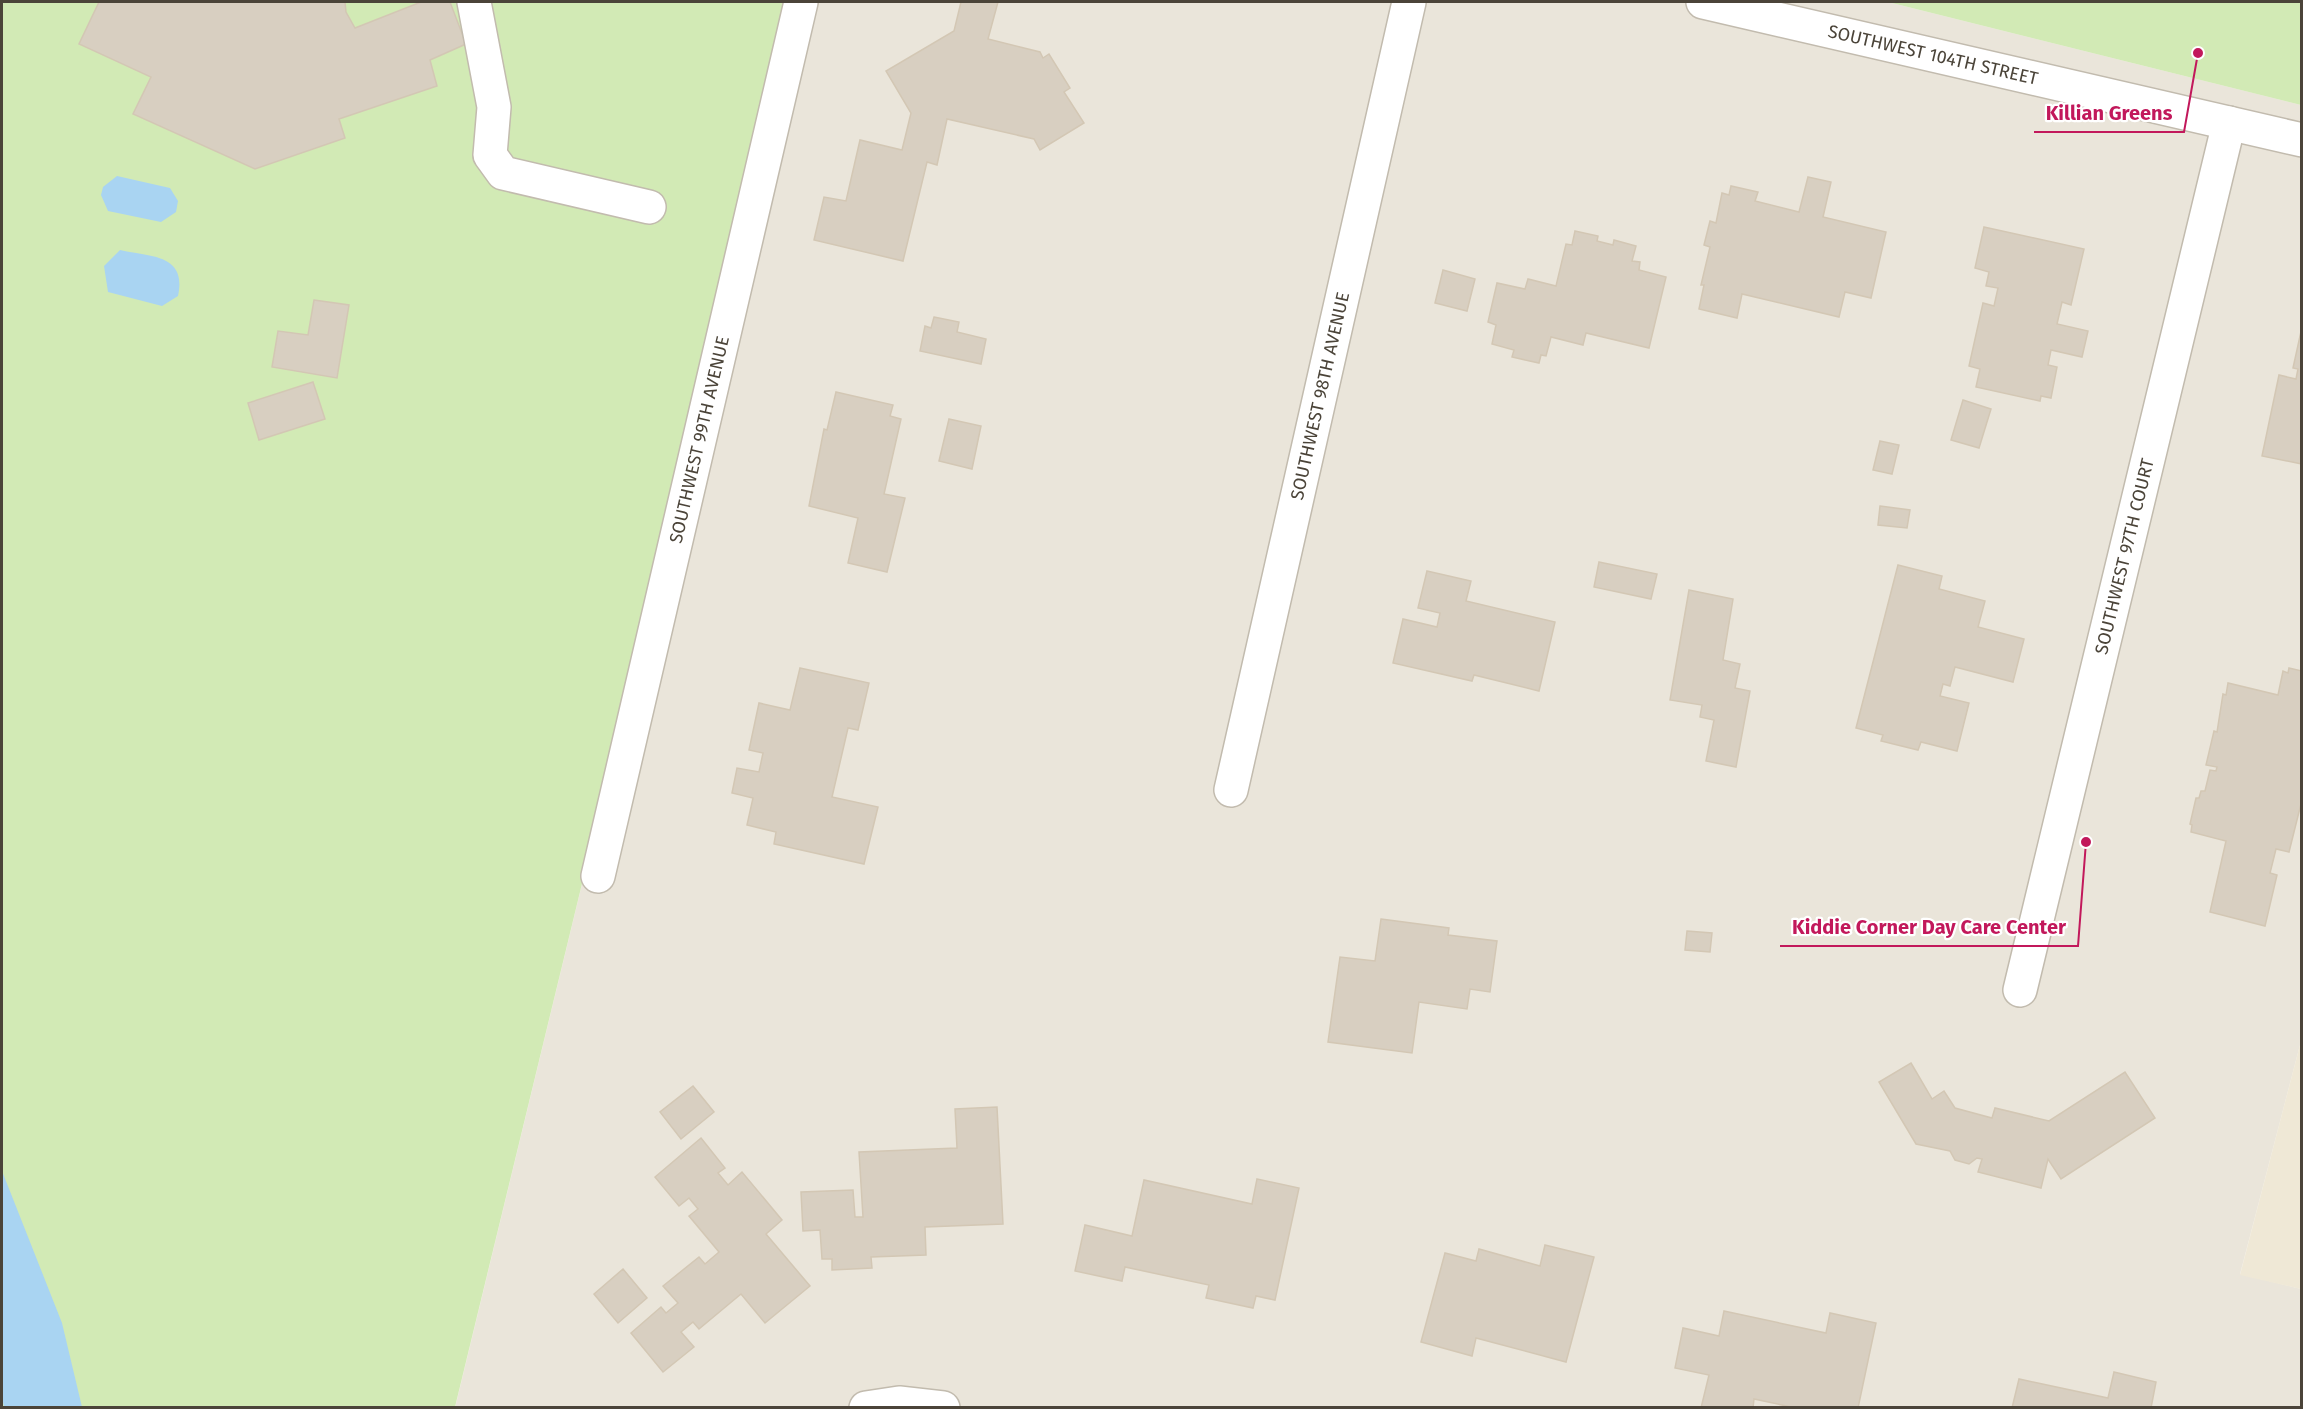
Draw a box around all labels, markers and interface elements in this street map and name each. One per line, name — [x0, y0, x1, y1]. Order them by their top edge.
street label: SOUTHWEST 104TH STREET — [1826, 20, 2041, 90]
callout: Killian Greens — [2034, 94, 2184, 132]
text: Killian Greens — [2046, 101, 2173, 125]
street label: SOUTHWEST 98TH AVENUE — [1286, 290, 1354, 502]
street label: SOUTHWEST 99TH AVENUE — [665, 334, 734, 545]
street label: SOUTHWEST 97TH COURT — [2090, 455, 2159, 657]
callout: Kiddie Corner Day Care Center — [1780, 908, 2078, 946]
text: Kiddie Corner Day Care Center — [1792, 915, 2067, 939]

